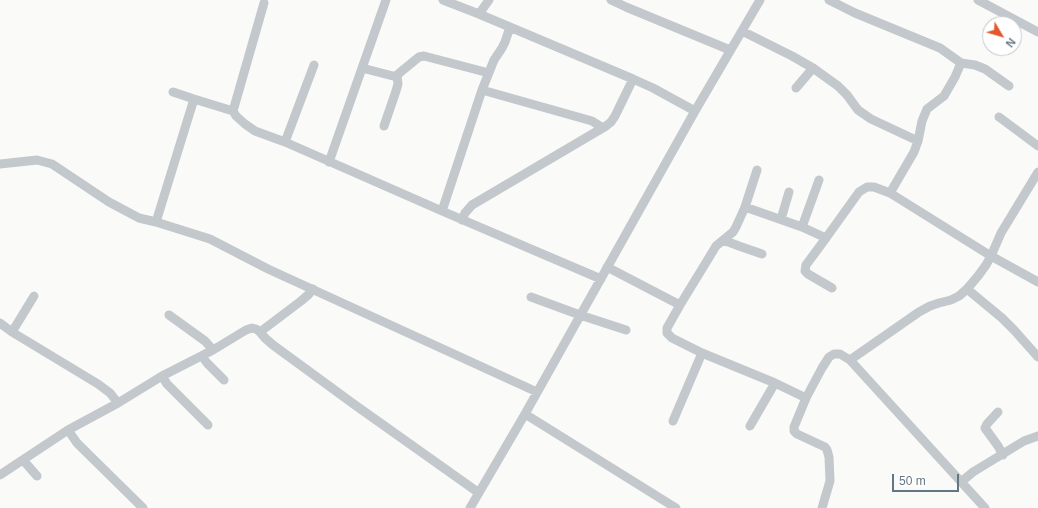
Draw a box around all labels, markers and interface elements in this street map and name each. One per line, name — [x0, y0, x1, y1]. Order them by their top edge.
north arrow — [982, 16, 1022, 56]
text: N — [1003, 36, 1018, 50]
scale bar — [894, 466, 961, 492]
text: 50 m — [899, 474, 926, 488]

